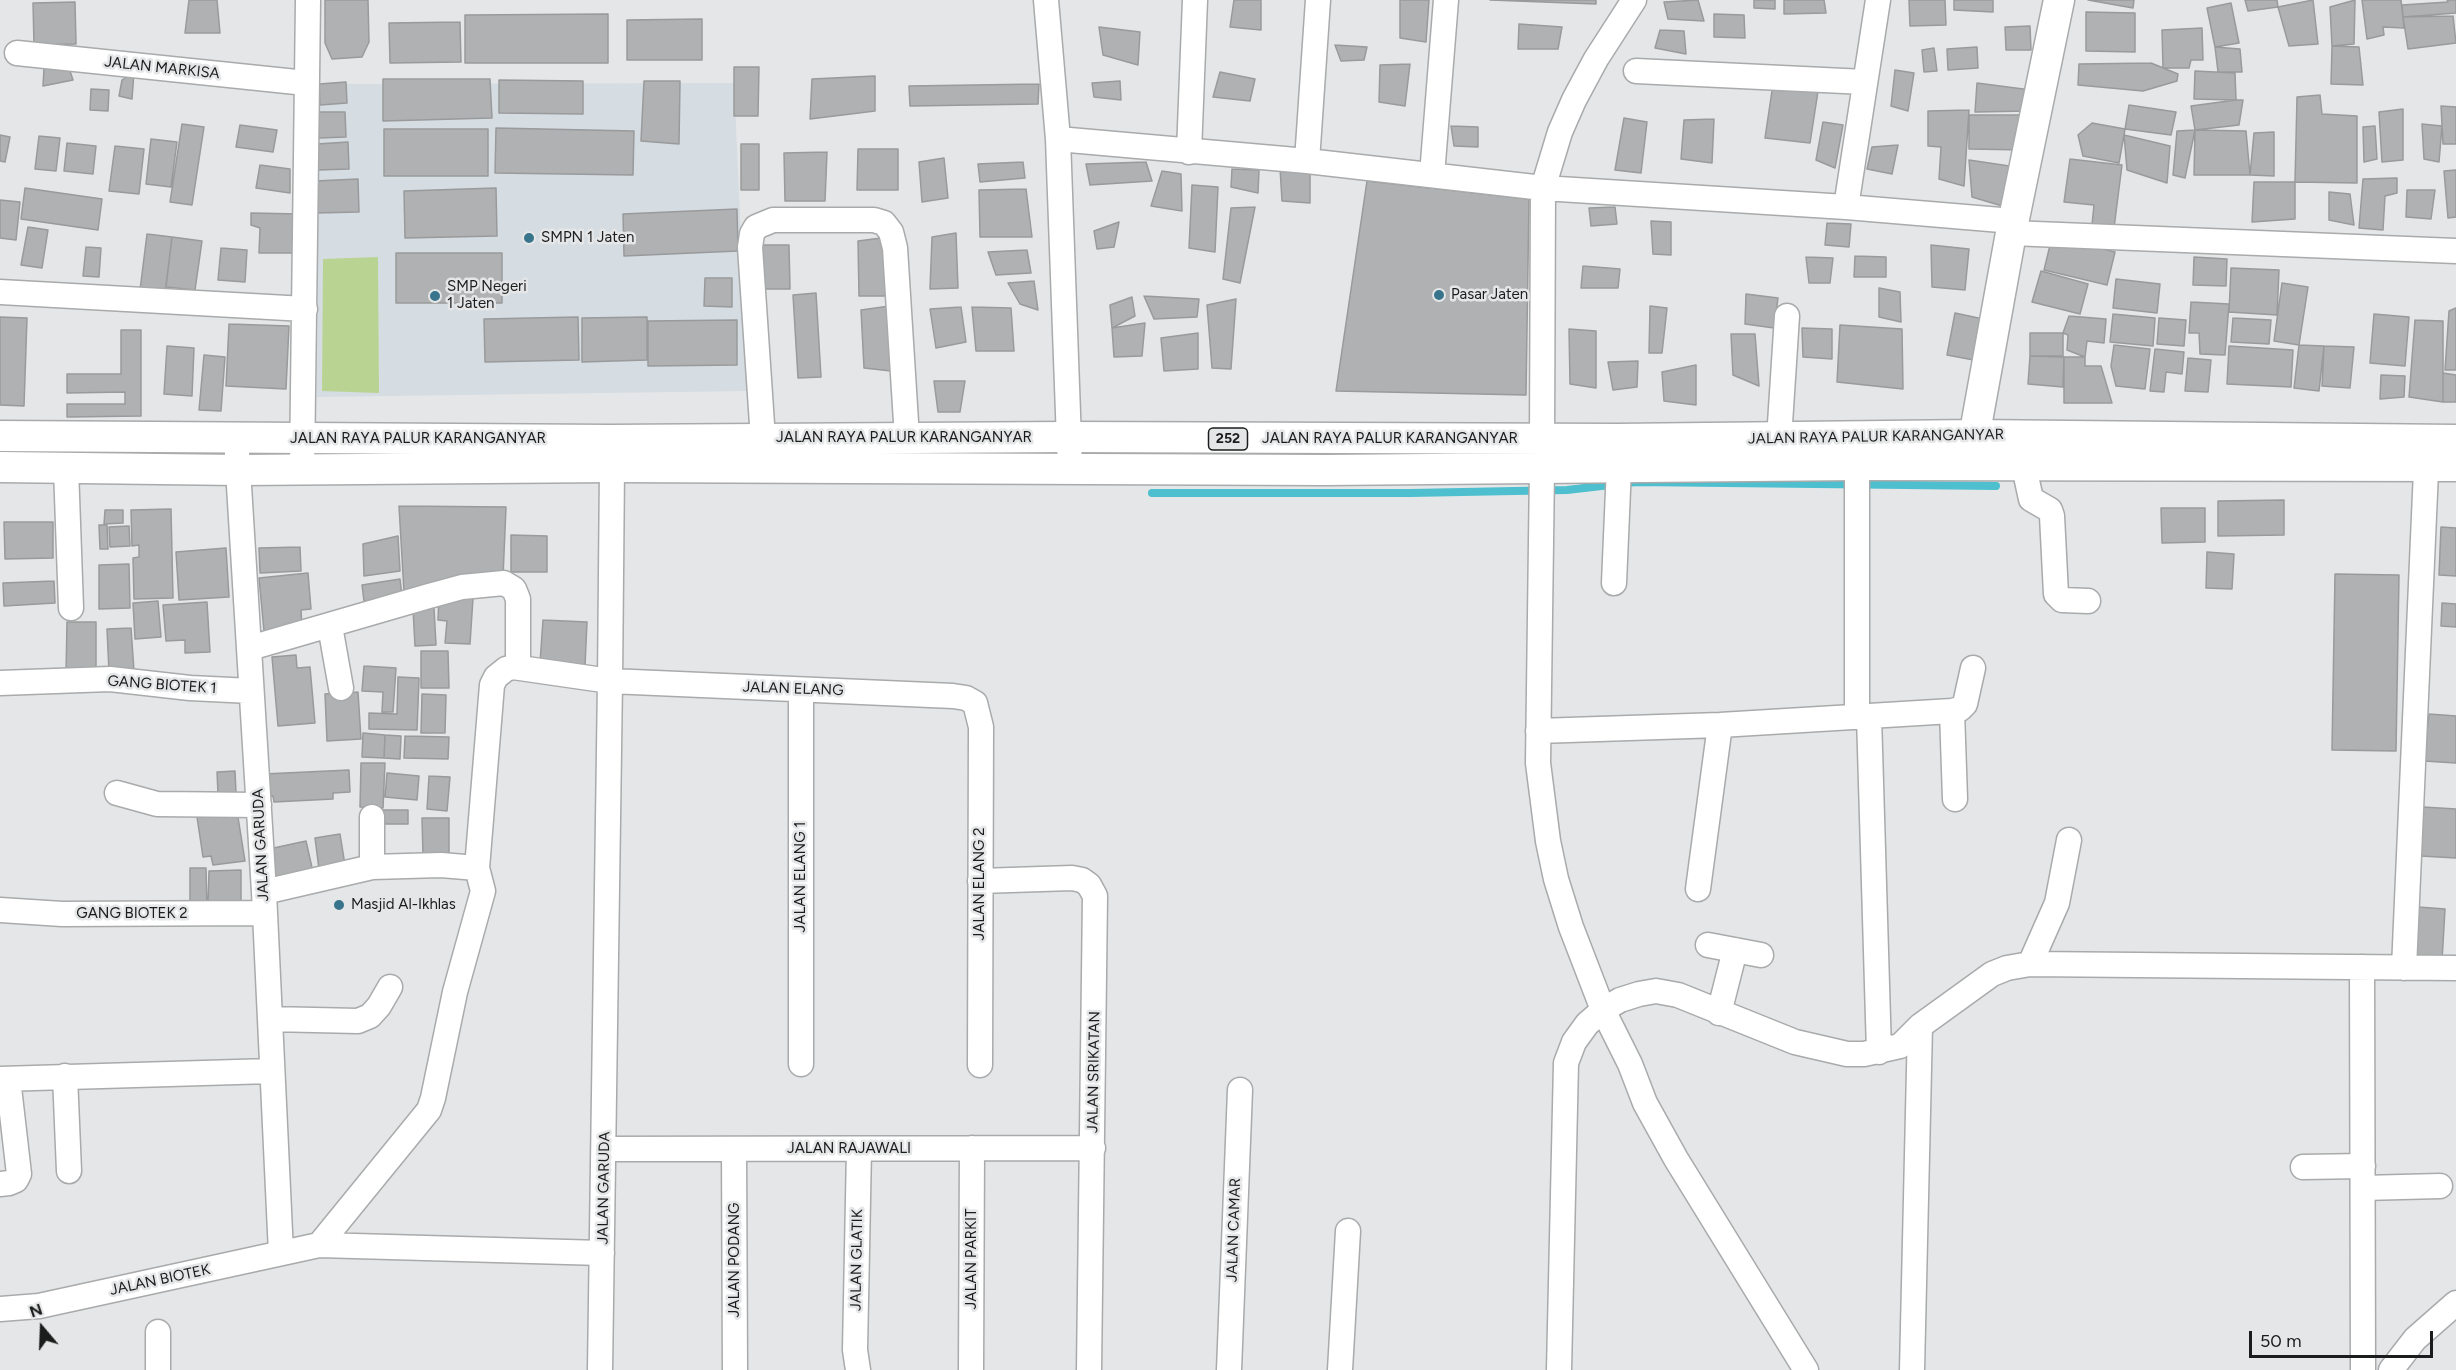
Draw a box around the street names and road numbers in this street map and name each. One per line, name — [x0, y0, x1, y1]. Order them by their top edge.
street label: JALAN MARKISA — [103, 53, 221, 83]
street label: JALAN RAYA PALUR KARANGANYAR — [1748, 426, 2004, 448]
road number: 252 — [1208, 428, 1248, 450]
street label: JALAN RAYA PALUR KARANGANYAR — [776, 429, 1032, 447]
street label: JALAN RAYA PALUR KARANGANYAR — [290, 430, 546, 448]
street label: JALAN RAYA PALUR KARANGANYAR — [1262, 430, 1518, 448]
street label: GANG BIOTEK 1 — [107, 672, 217, 698]
street label: JALAN ELANG — [742, 678, 844, 700]
street label: JALAN GARUDA — [249, 788, 273, 902]
street label: JALAN ELANG 1 — [792, 822, 810, 932]
street label: JALAN ELANG 2 — [971, 827, 989, 941]
street label: GANG BIOTEK 2 — [76, 905, 188, 923]
street label: JALAN SRIKATAN — [1084, 1011, 1104, 1133]
street label: JALAN GARUDA — [594, 1131, 614, 1245]
street label: JALAN RAJAWALI — [787, 1140, 911, 1158]
street label: JALAN CAMAR — [1223, 1178, 1245, 1282]
street label: JALAN PODANG — [726, 1203, 744, 1317]
street label: JALAN GLATIK — [847, 1209, 867, 1311]
street label: JALAN PARKIT — [963, 1209, 981, 1309]
street label: JALAN BIOTEK — [108, 1261, 212, 1299]

